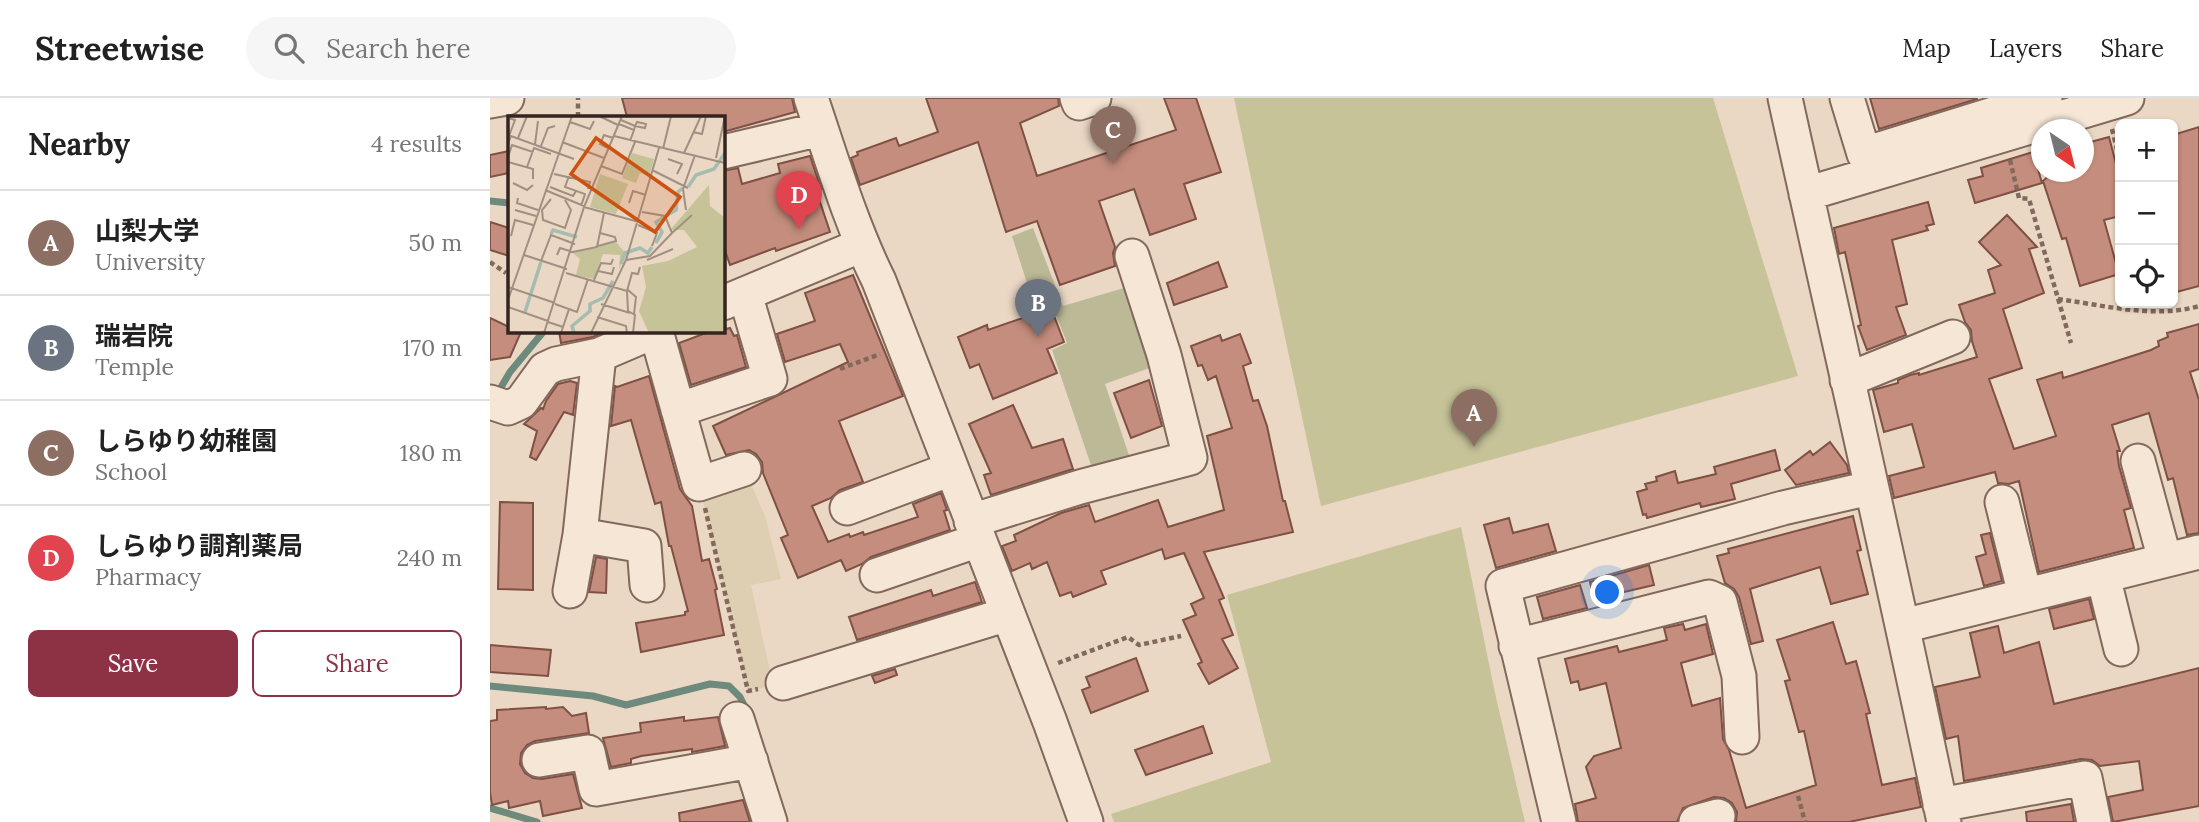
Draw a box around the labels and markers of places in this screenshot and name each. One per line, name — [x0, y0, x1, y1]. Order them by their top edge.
pin: C — [1090, 106, 1136, 164]
pin: D — [776, 171, 822, 229]
pin: B — [1015, 279, 1061, 337]
pin: A — [1451, 389, 1497, 447]

